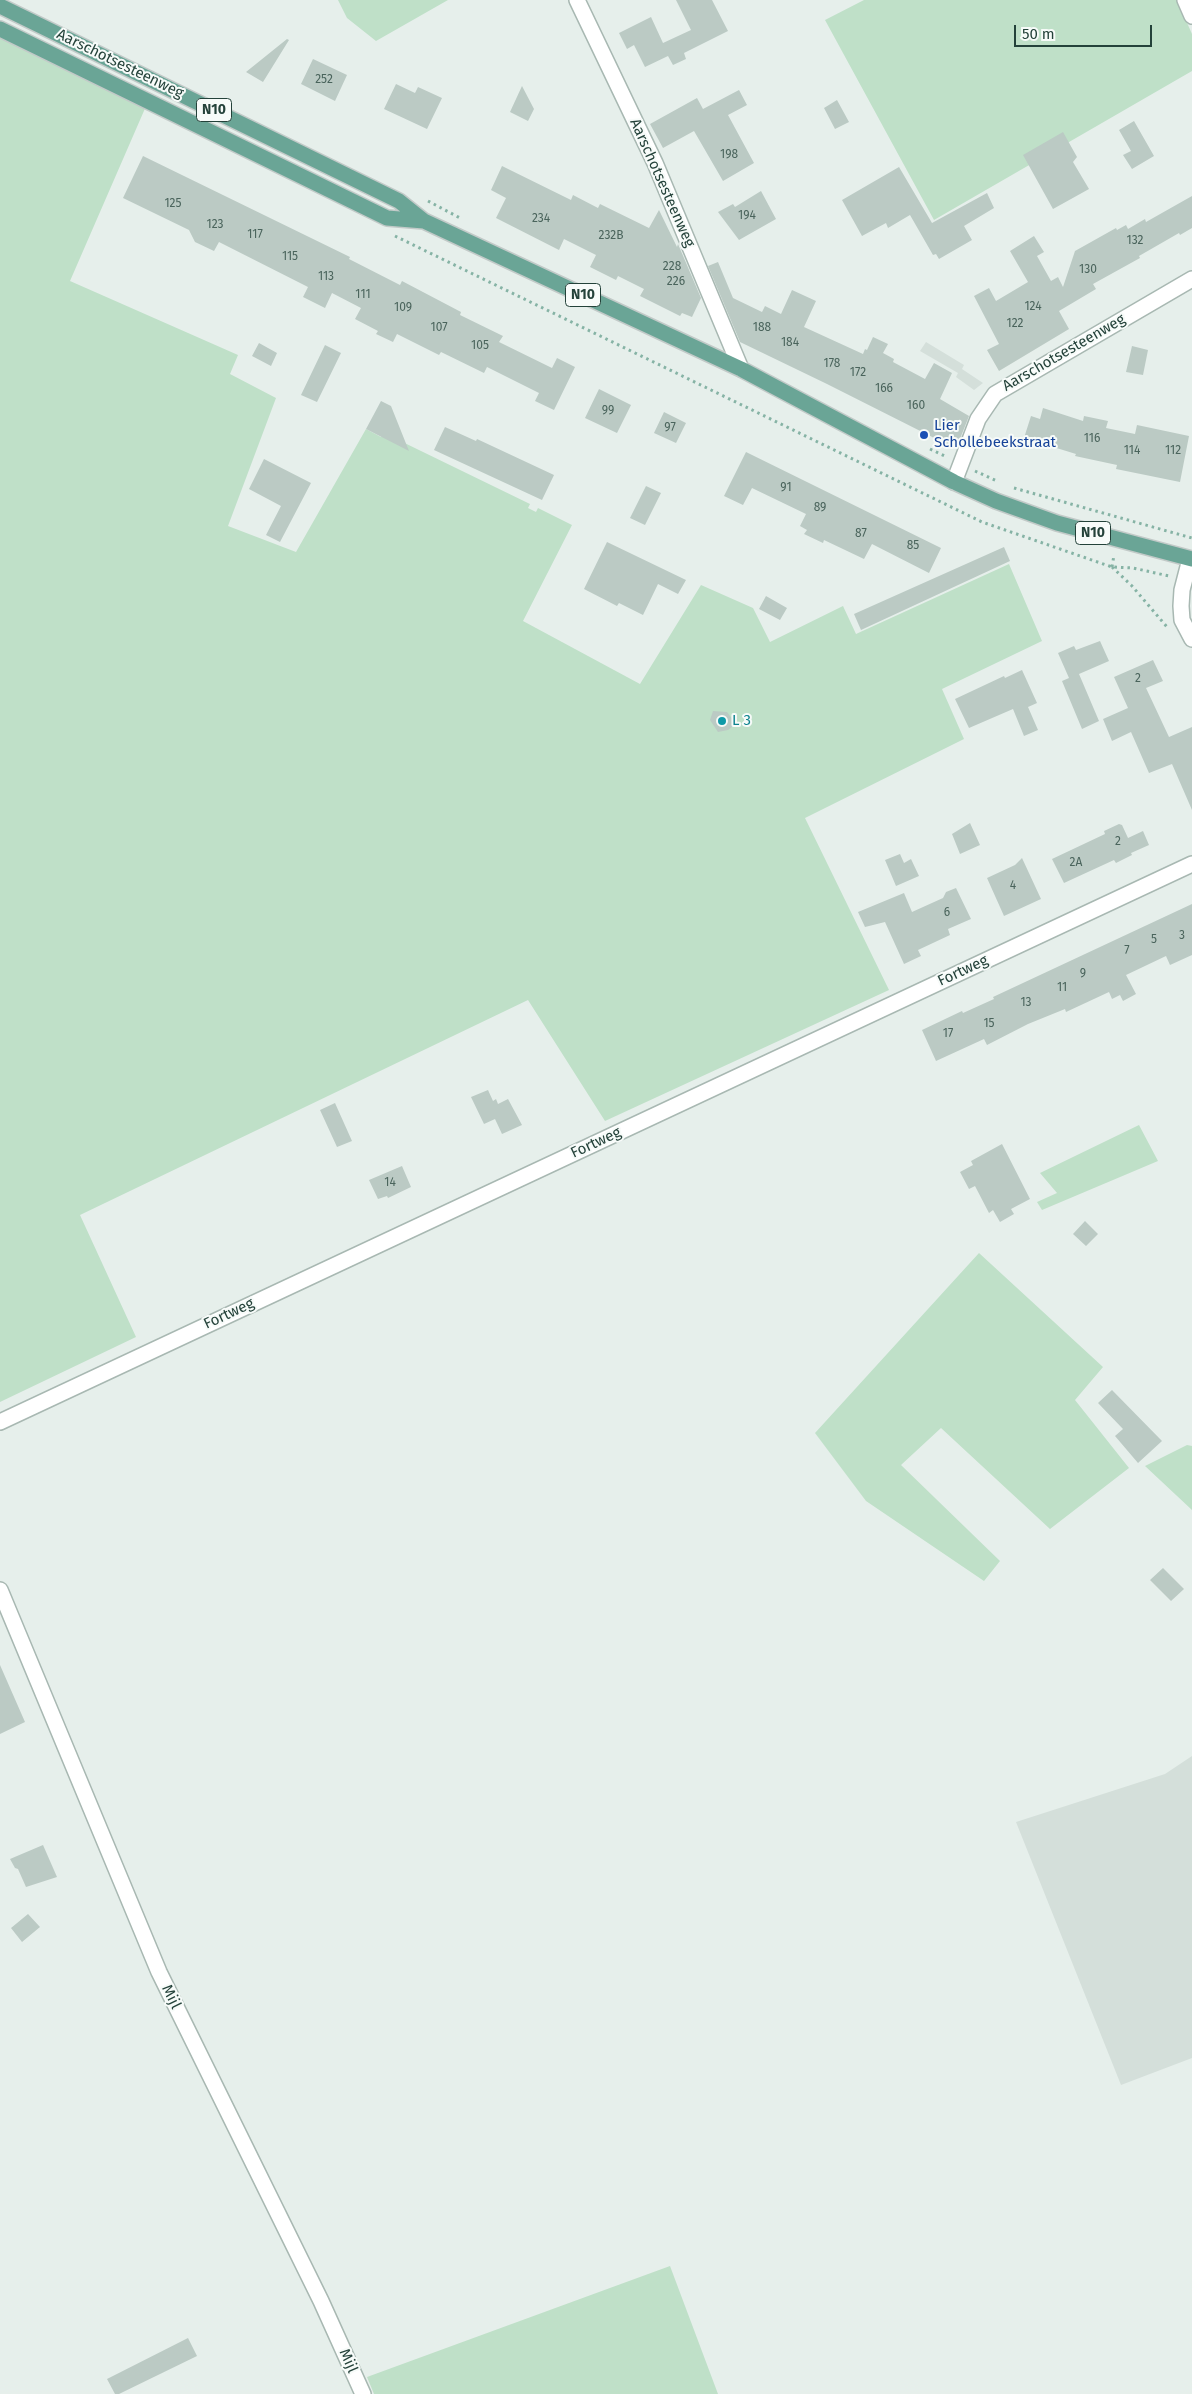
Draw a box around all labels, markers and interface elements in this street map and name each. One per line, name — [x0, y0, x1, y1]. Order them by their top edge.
scale bar — [1017, 15, 1154, 47]
text: 50 m — [1022, 25, 1055, 43]
street label: Aarschotsesteenweg — [54, 26, 186, 102]
house number: 252 — [315, 73, 333, 87]
road number: N10 — [196, 98, 232, 122]
street label: Aarschotsesteenweg — [626, 116, 698, 250]
house number: 198 — [720, 148, 738, 162]
house number: 125 — [164, 197, 182, 211]
house number: 194 — [738, 209, 756, 223]
house number: 234 — [532, 212, 550, 226]
house number: 123 — [206, 218, 224, 232]
house number: 117 — [247, 228, 263, 242]
house number: 232B — [599, 229, 623, 243]
house number: 132 — [1126, 234, 1144, 248]
house number: 115 — [282, 250, 298, 264]
house number: 228 — [663, 260, 681, 274]
house number: 130 — [1079, 263, 1097, 277]
house number: 113 — [318, 270, 334, 284]
house number: 226 — [667, 275, 685, 289]
road number: N10 — [566, 284, 600, 306]
house number: 111 — [355, 288, 371, 302]
house number: 124 — [1024, 300, 1042, 314]
house number: 109 — [394, 301, 412, 315]
street label: Aarschotsesteenweg — [999, 311, 1129, 395]
house number: 122 — [1006, 317, 1024, 331]
house number: 107 — [431, 321, 447, 335]
house number: 188 — [753, 321, 771, 335]
house number: 184 — [781, 336, 799, 350]
house number: 105 — [471, 339, 489, 353]
house number: 178 — [824, 357, 840, 371]
house number: 172 — [850, 366, 866, 380]
house number: 166 — [875, 382, 893, 396]
house number: 160 — [907, 399, 925, 413]
house number: 99 — [602, 404, 614, 418]
place label: Lier Schollebeekstraat — [934, 417, 1056, 452]
house number: 97 — [664, 421, 676, 435]
marker: Lier Schollebeekstraat — [918, 429, 930, 441]
house number: 116 — [1084, 432, 1100, 446]
house number: 114 — [1124, 444, 1140, 458]
house number: 112 — [1165, 444, 1181, 458]
house number: 91 — [780, 481, 792, 495]
house number: 89 — [814, 501, 826, 515]
road number: N10 — [1076, 522, 1110, 544]
house number: 87 — [855, 527, 867, 541]
house number: 85 — [907, 539, 919, 553]
house number: 2 — [1135, 672, 1141, 686]
place label: L 3 — [732, 712, 751, 730]
marker: L 3 — [716, 715, 728, 727]
house number: 2 — [1115, 835, 1121, 849]
house number: 2A — [1070, 856, 1082, 870]
house number: 4 — [1010, 879, 1016, 893]
house number: 6 — [944, 906, 950, 920]
house number: 3 — [1179, 929, 1185, 943]
house number: 5 — [1151, 933, 1157, 947]
house number: 7 — [1124, 944, 1130, 958]
street label: Fortweg — [935, 952, 991, 990]
house number: 9 — [1080, 967, 1086, 981]
house number: 11 — [1057, 981, 1067, 995]
house number: 13 — [1020, 996, 1032, 1010]
house number: 15 — [983, 1017, 995, 1031]
house number: 17 — [943, 1027, 953, 1041]
street label: Fortweg — [568, 1124, 624, 1162]
house number: 14 — [384, 1176, 396, 1190]
street label: Fortweg — [201, 1295, 257, 1333]
street label: Mijl — [158, 1982, 184, 2012]
street label: Mijl — [335, 2346, 361, 2376]

